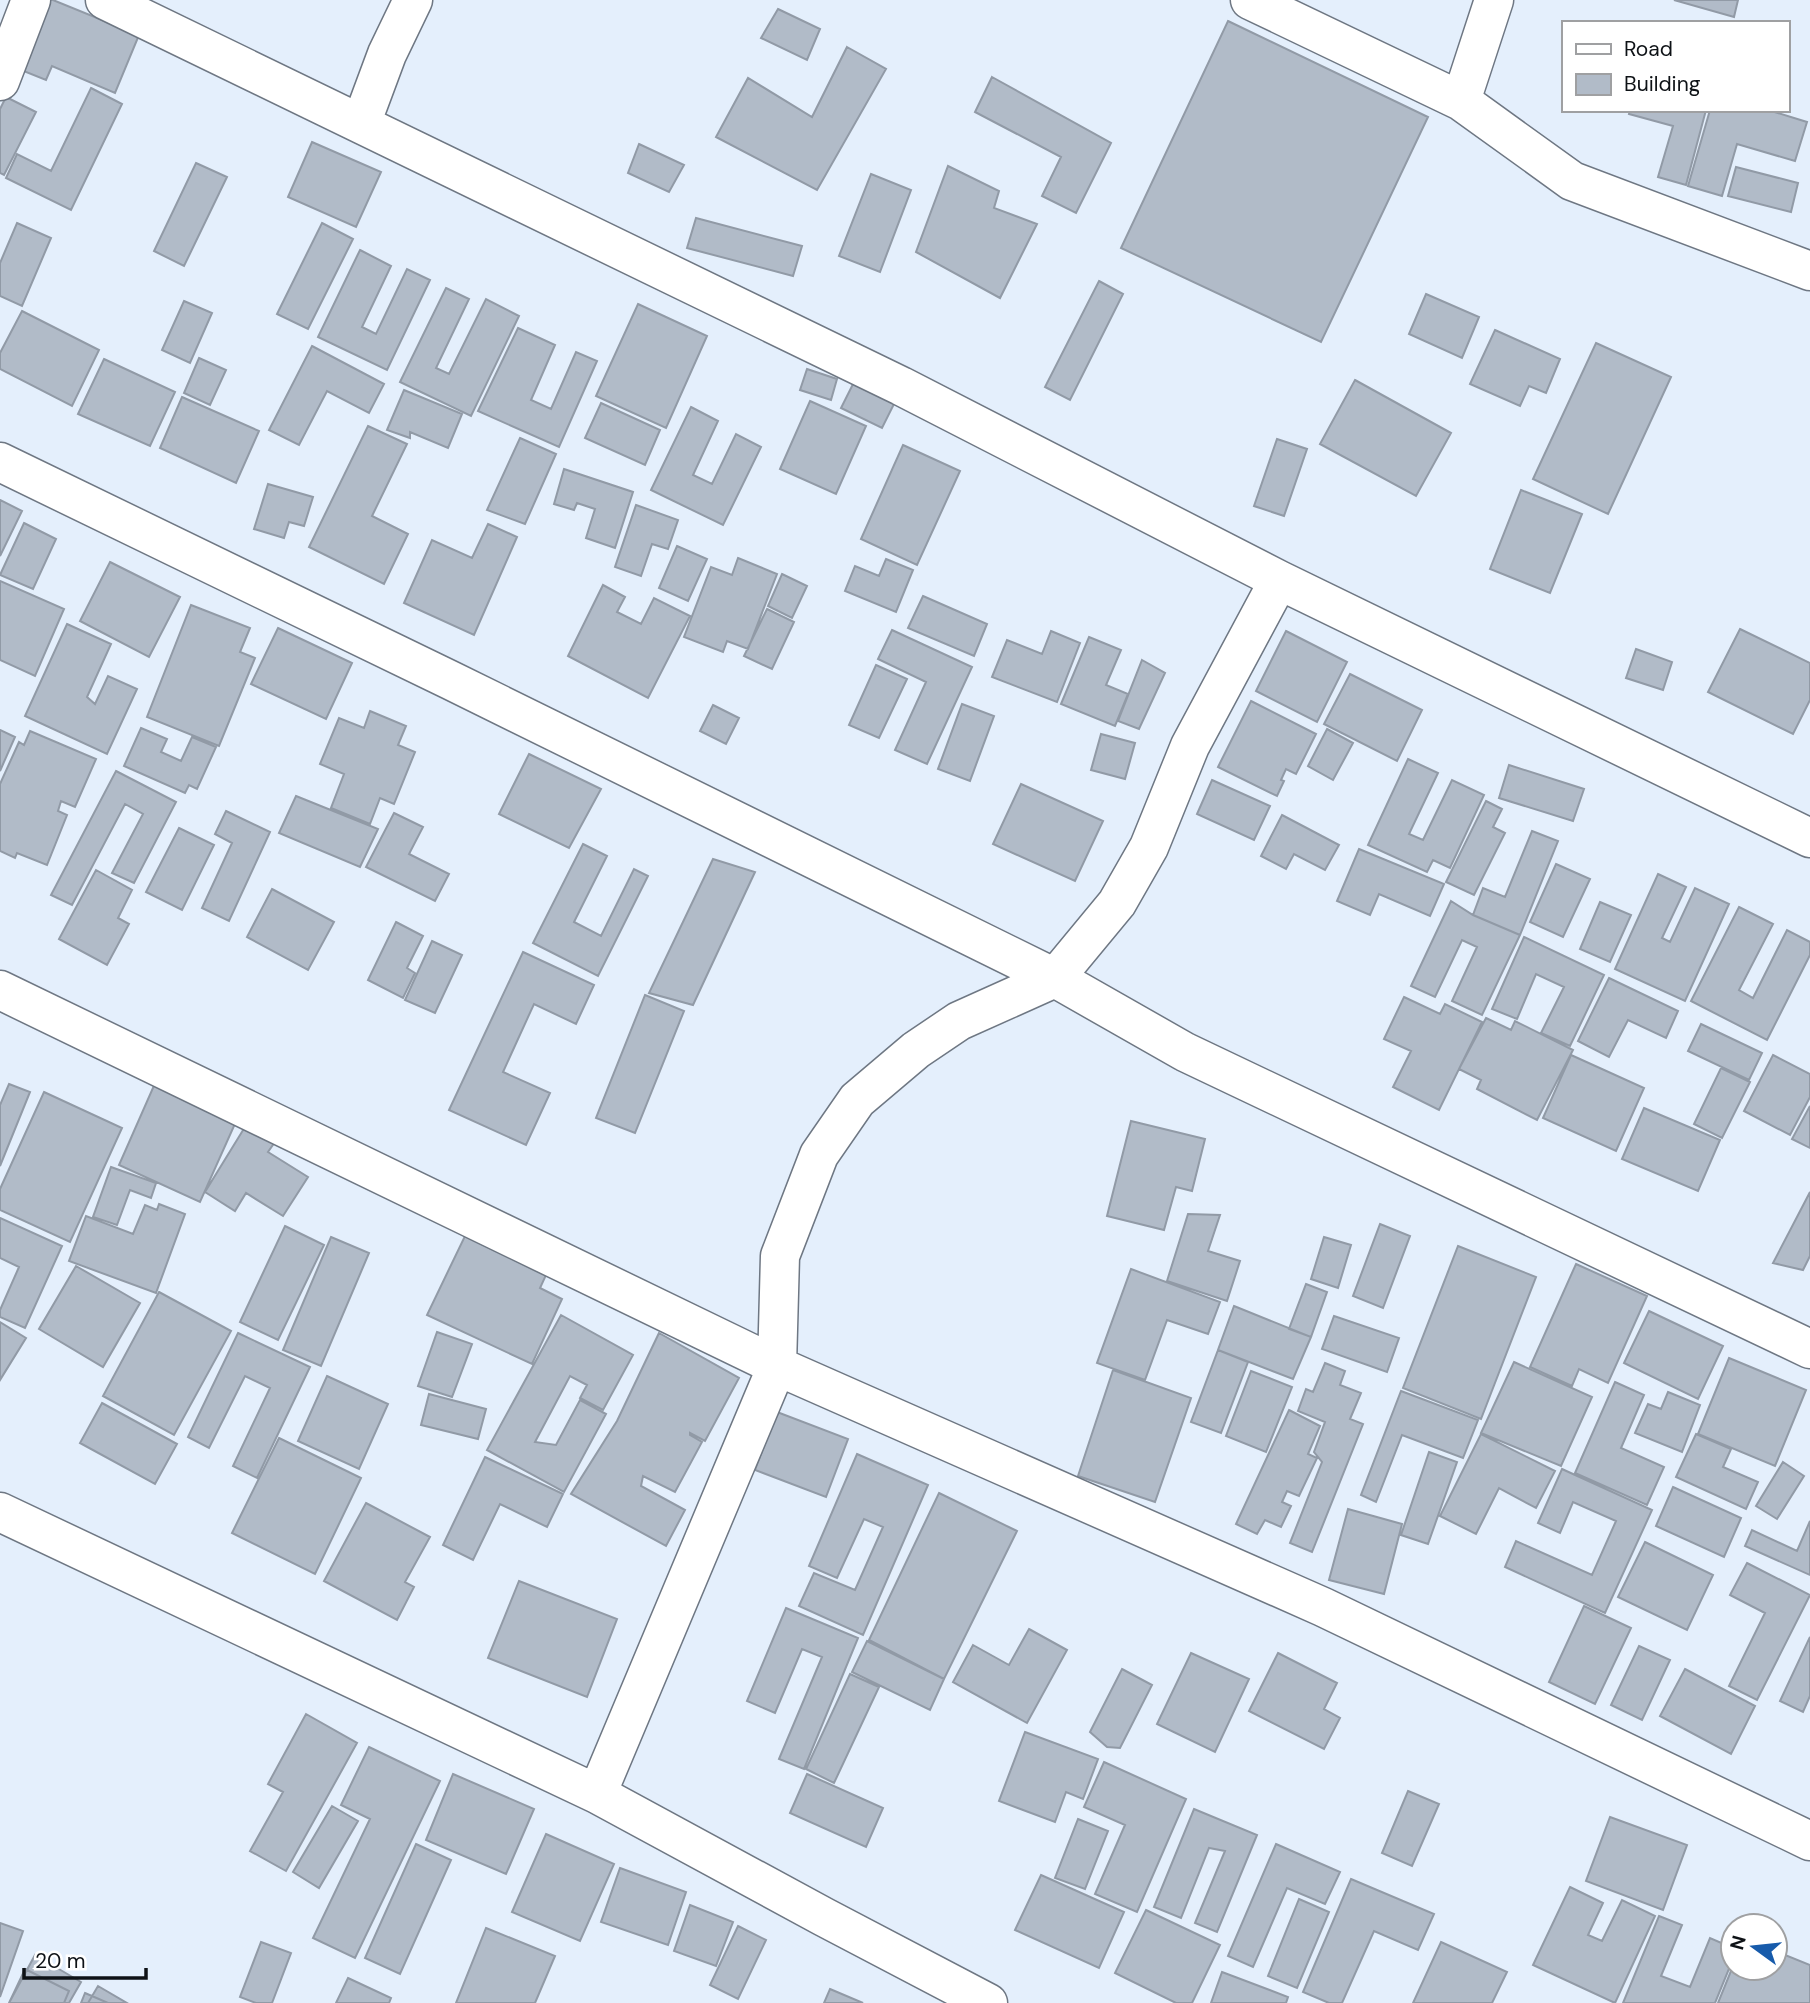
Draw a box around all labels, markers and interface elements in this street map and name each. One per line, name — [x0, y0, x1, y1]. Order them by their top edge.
legend — [1562, 21, 1789, 112]
text: Road — [1624, 35, 1673, 63]
text: Building — [1624, 70, 1701, 98]
north arrow — [1719, 1912, 1789, 1982]
text: N — [1724, 1933, 1752, 1953]
scale bar — [24, 1937, 147, 1981]
text: 20 m — [35, 1947, 86, 1975]

